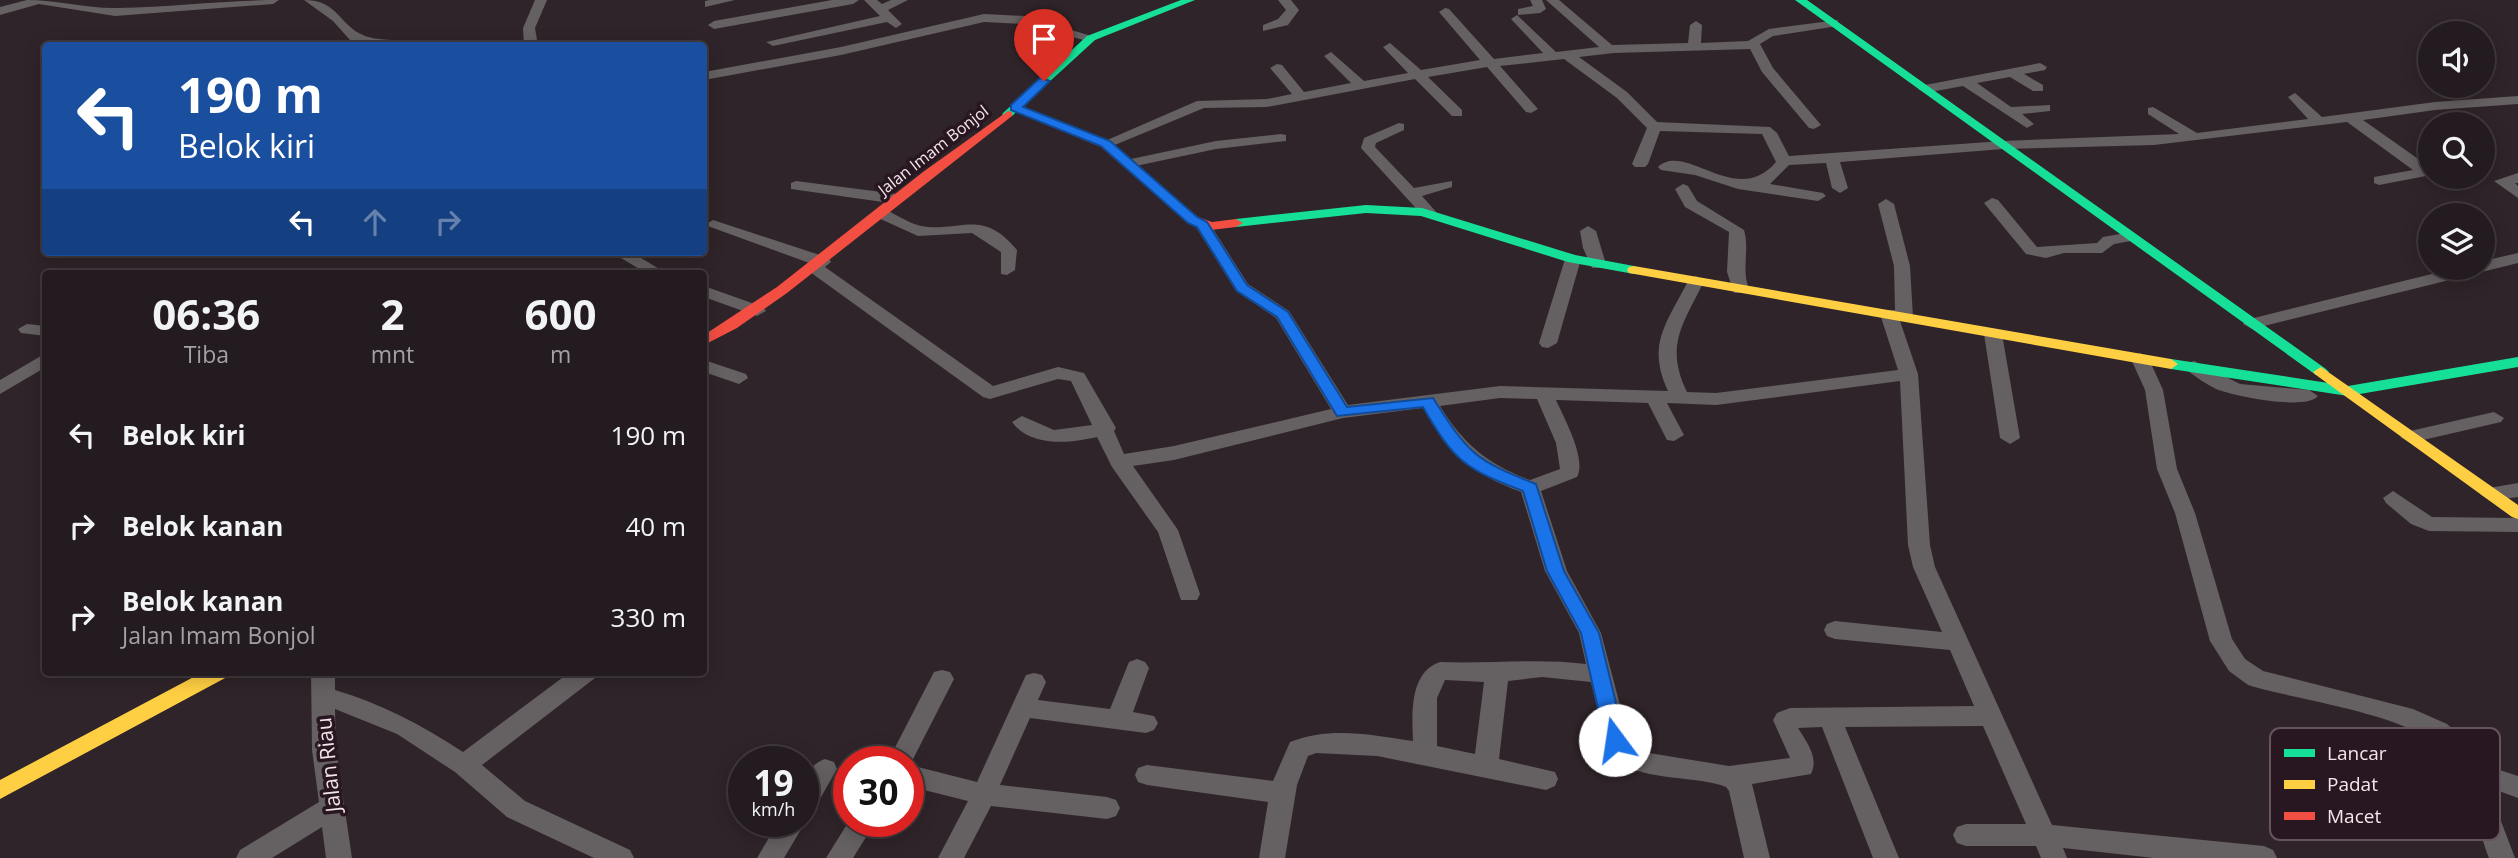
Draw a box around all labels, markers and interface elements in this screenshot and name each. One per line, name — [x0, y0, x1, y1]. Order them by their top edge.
pin — [1014, 9, 1074, 81]
icon: arrive — [1025, 20, 1063, 58]
map controls — [2418, 21, 2495, 280]
button: sound — [2418, 21, 2495, 98]
text: 190 m — [178, 61, 323, 127]
icon: left — [63, 70, 154, 161]
street label: Jalan Imam Bonjol — [872, 100, 993, 201]
button: search — [2418, 112, 2495, 189]
text: Belok kiri — [178, 124, 315, 167]
icon: left — [283, 203, 321, 241]
icon: ahead — [356, 203, 394, 241]
icon: right — [429, 203, 467, 241]
button: layers — [2418, 203, 2495, 280]
text: 06:36 — [152, 285, 260, 342]
text: 2 — [380, 285, 404, 342]
text: 600 — [525, 285, 597, 342]
text: Tiba — [184, 338, 229, 370]
text: mnt — [371, 338, 414, 370]
text: m — [550, 338, 571, 370]
icon: left — [63, 416, 101, 454]
text: Belok kiri — [122, 417, 246, 453]
text: 190 m — [611, 417, 686, 453]
icon: right — [63, 507, 101, 545]
text: Belok kanan — [122, 508, 283, 544]
text: 40 m — [625, 508, 686, 544]
text: Belok kanan — [122, 583, 283, 619]
icon: right — [63, 598, 101, 636]
text: 330 m — [611, 599, 686, 635]
text: Jalan Imam Bonjol — [122, 619, 316, 651]
position arrow — [1578, 703, 1652, 777]
street label: Jalan Riau — [309, 716, 347, 816]
legend — [2270, 728, 2500, 840]
text: Lancar — [2327, 740, 2387, 766]
speed limit sign: 30 — [833, 746, 924, 837]
text: 19 — [753, 759, 794, 806]
text: Padat — [2327, 771, 2378, 797]
text: km/h — [752, 797, 795, 821]
text: Macet — [2327, 803, 2381, 829]

